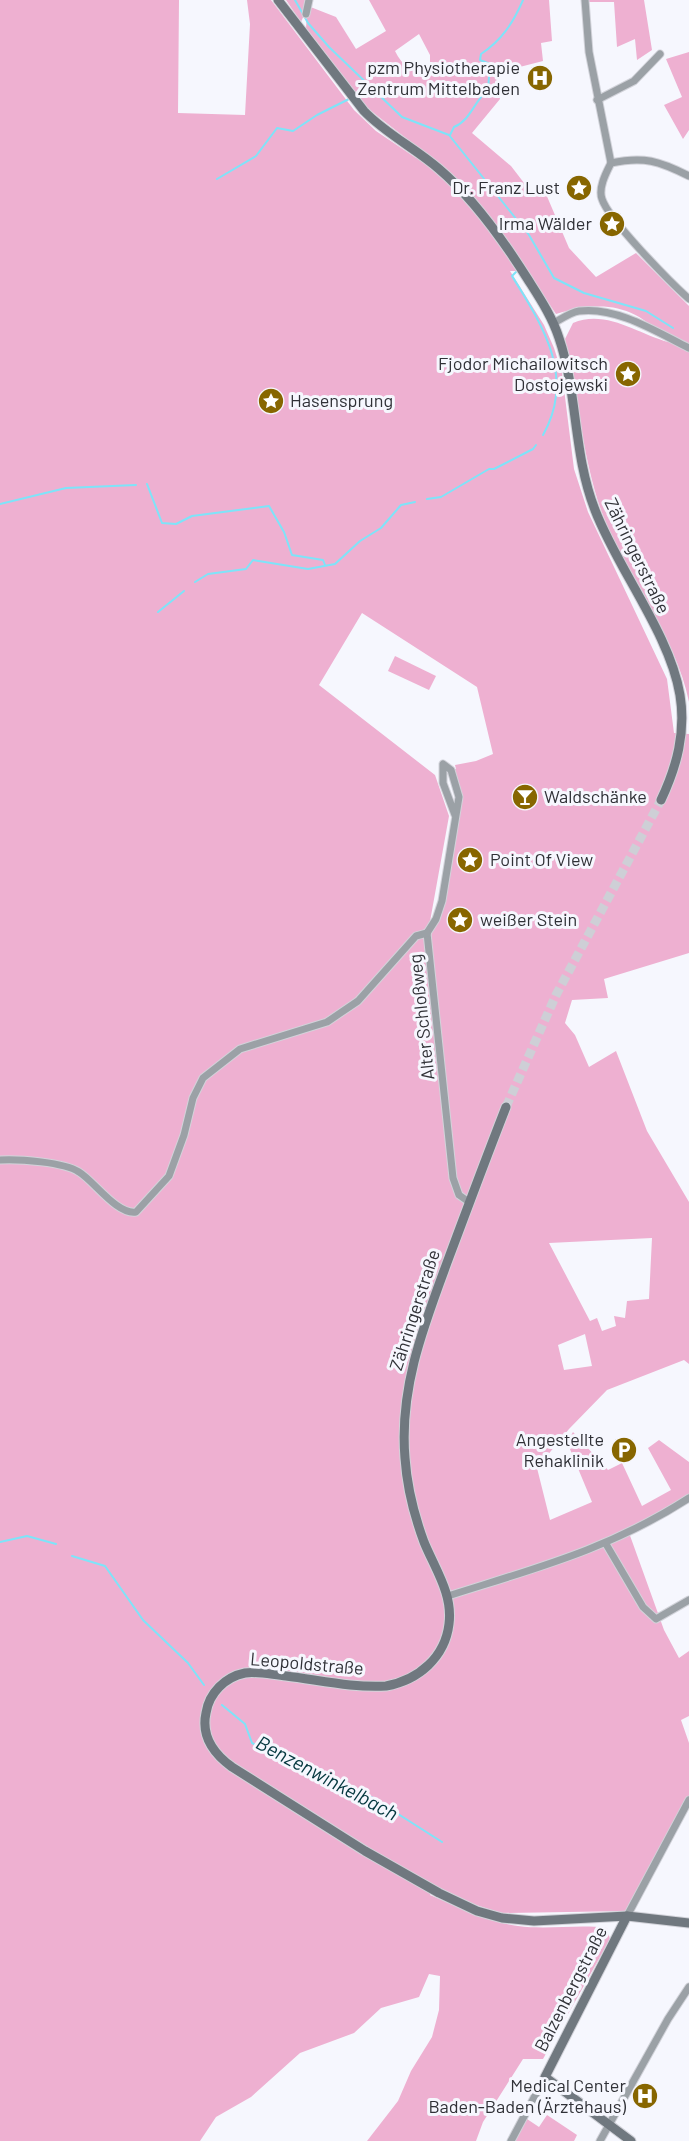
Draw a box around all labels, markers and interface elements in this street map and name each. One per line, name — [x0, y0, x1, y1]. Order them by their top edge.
place label: pzm Physiotherapie Zentrum Mittelbaden — [357, 56, 520, 99]
hospital icon: pzm Physiotherapie Zentrum Mittelbaden — [525, 63, 555, 93]
place icon: Dr. Franz Lust — [564, 173, 594, 203]
place label: Dr. Franz Lust — [452, 176, 560, 198]
place icon: Irma Wälder — [597, 209, 627, 239]
place label: Irma Wälder — [499, 212, 592, 234]
place label: Fjodor Michailowitsch Dostojewski — [438, 352, 608, 395]
place icon: Fjodor Michailowitsch Dostojewski — [613, 359, 643, 389]
place icon: Hasensprung — [256, 386, 286, 416]
place label: Hasensprung — [290, 389, 393, 411]
street label: Zähringerstraße — [600, 494, 675, 617]
bar icon: Waldschänke — [510, 782, 540, 812]
place label: Waldschänke — [544, 785, 647, 807]
place icon: Point Of View — [455, 845, 485, 875]
place label: Point Of View — [490, 848, 593, 870]
place icon: weißer Stein — [445, 905, 475, 935]
place label: weißer Stein — [480, 908, 577, 930]
street label: Alter Schloßweg — [403, 953, 439, 1081]
street label: Zähringerstraße — [384, 1246, 444, 1373]
place label: Angestellte Rehaklinik — [516, 1428, 604, 1471]
parking icon: Angestellte Rehaklinik — [609, 1435, 639, 1465]
street label: Leopoldstraße — [249, 1647, 365, 1679]
water label: Benzenwinkelbach — [252, 1730, 403, 1825]
street label: Balzenbergstraße — [529, 1922, 611, 2055]
place label: Medical Center Baden-Baden (Ärztehaus) — [428, 2074, 626, 2117]
hospital icon: Medical Center Baden-Baden (Ärztehaus) — [630, 2081, 660, 2111]

